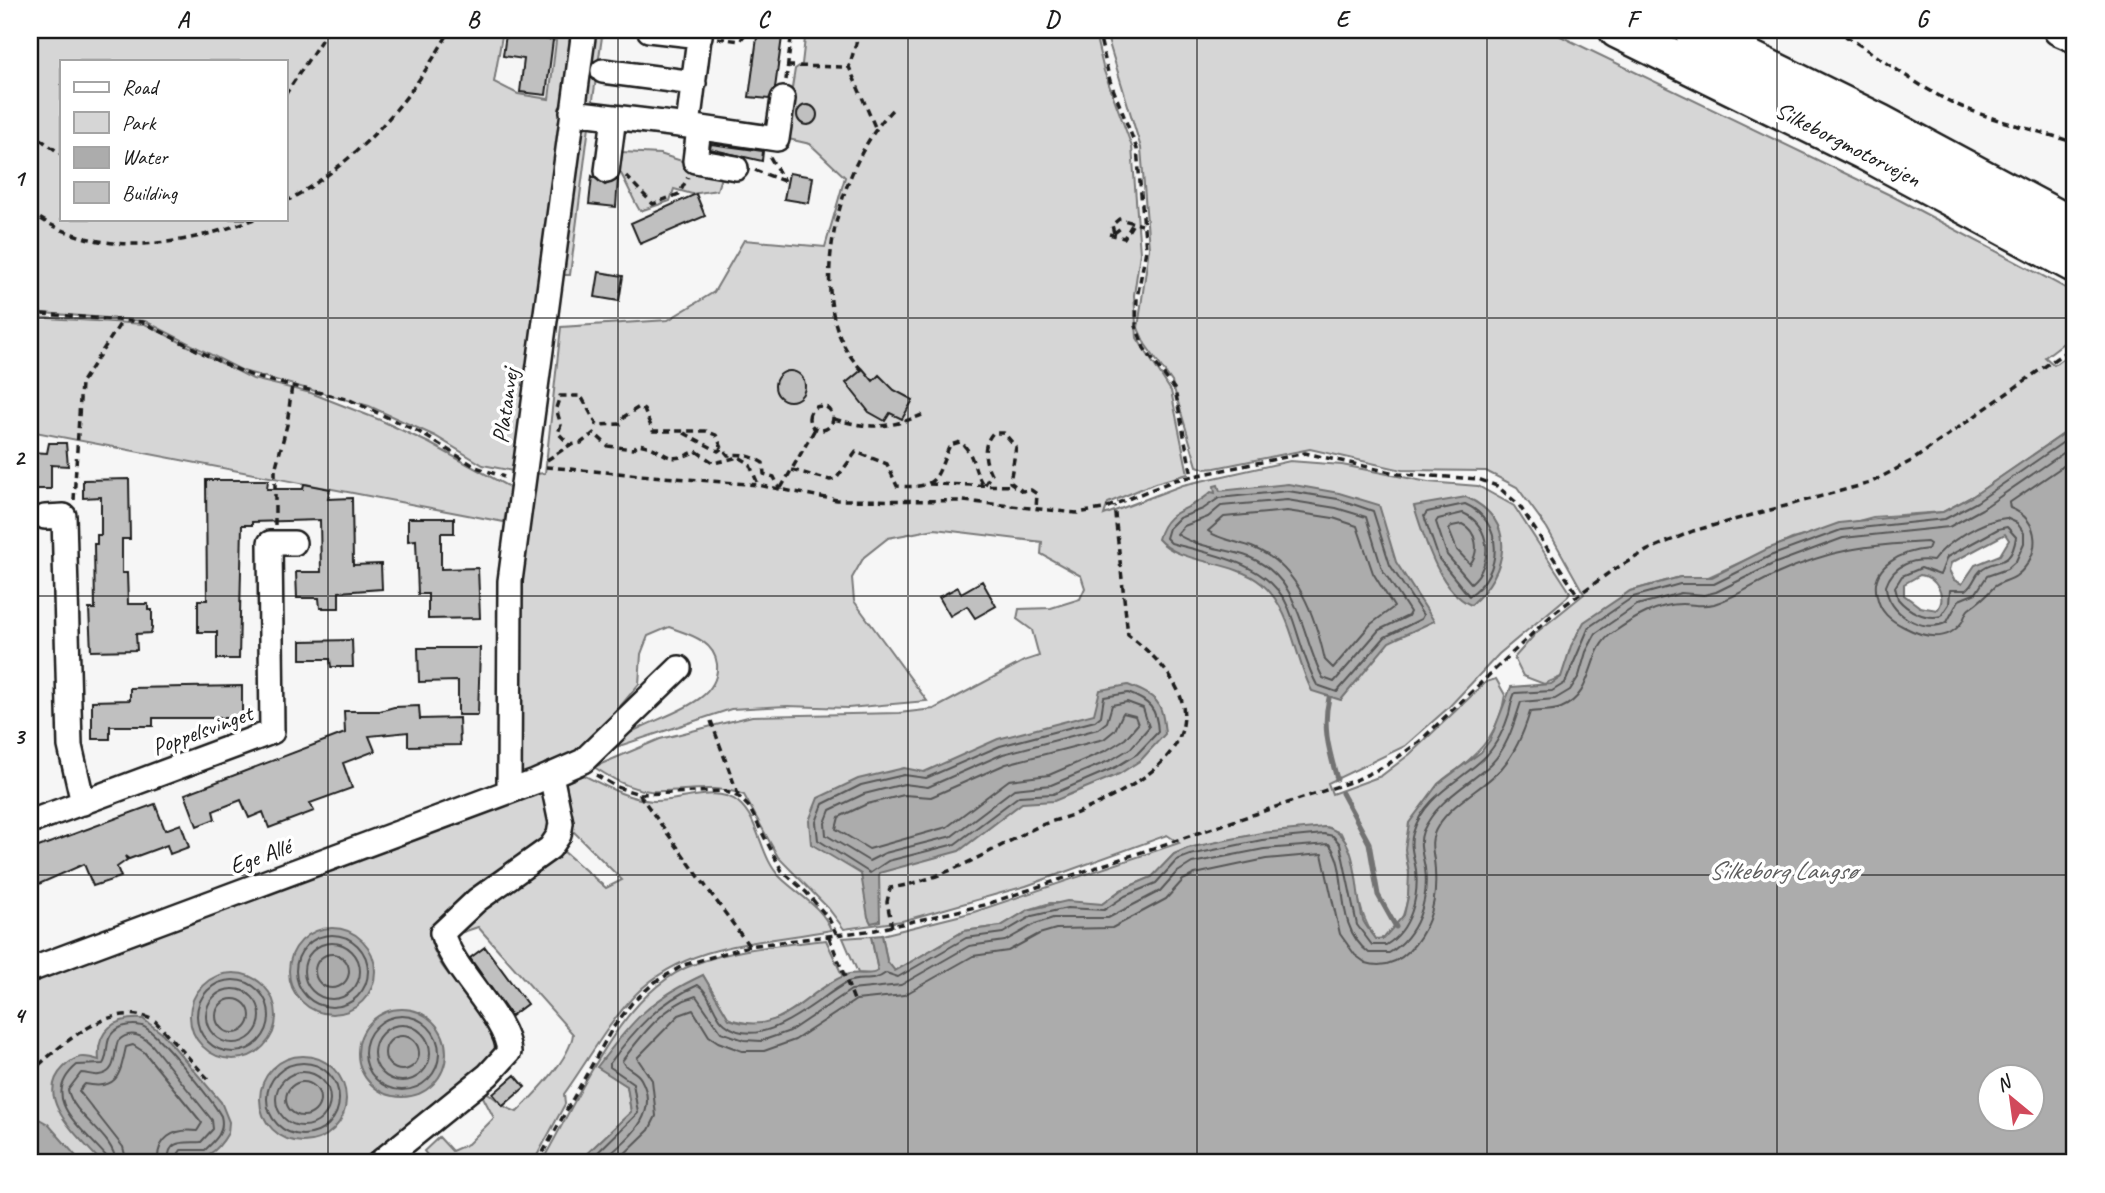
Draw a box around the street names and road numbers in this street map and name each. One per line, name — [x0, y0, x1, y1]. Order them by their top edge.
street label: Silkeborgmotorvejen — [1770, 94, 1926, 194]
street label: Platanvej — [485, 364, 525, 445]
street label: Poppelsvinget — [148, 697, 258, 762]
street label: Ege Allé — [225, 830, 299, 881]

